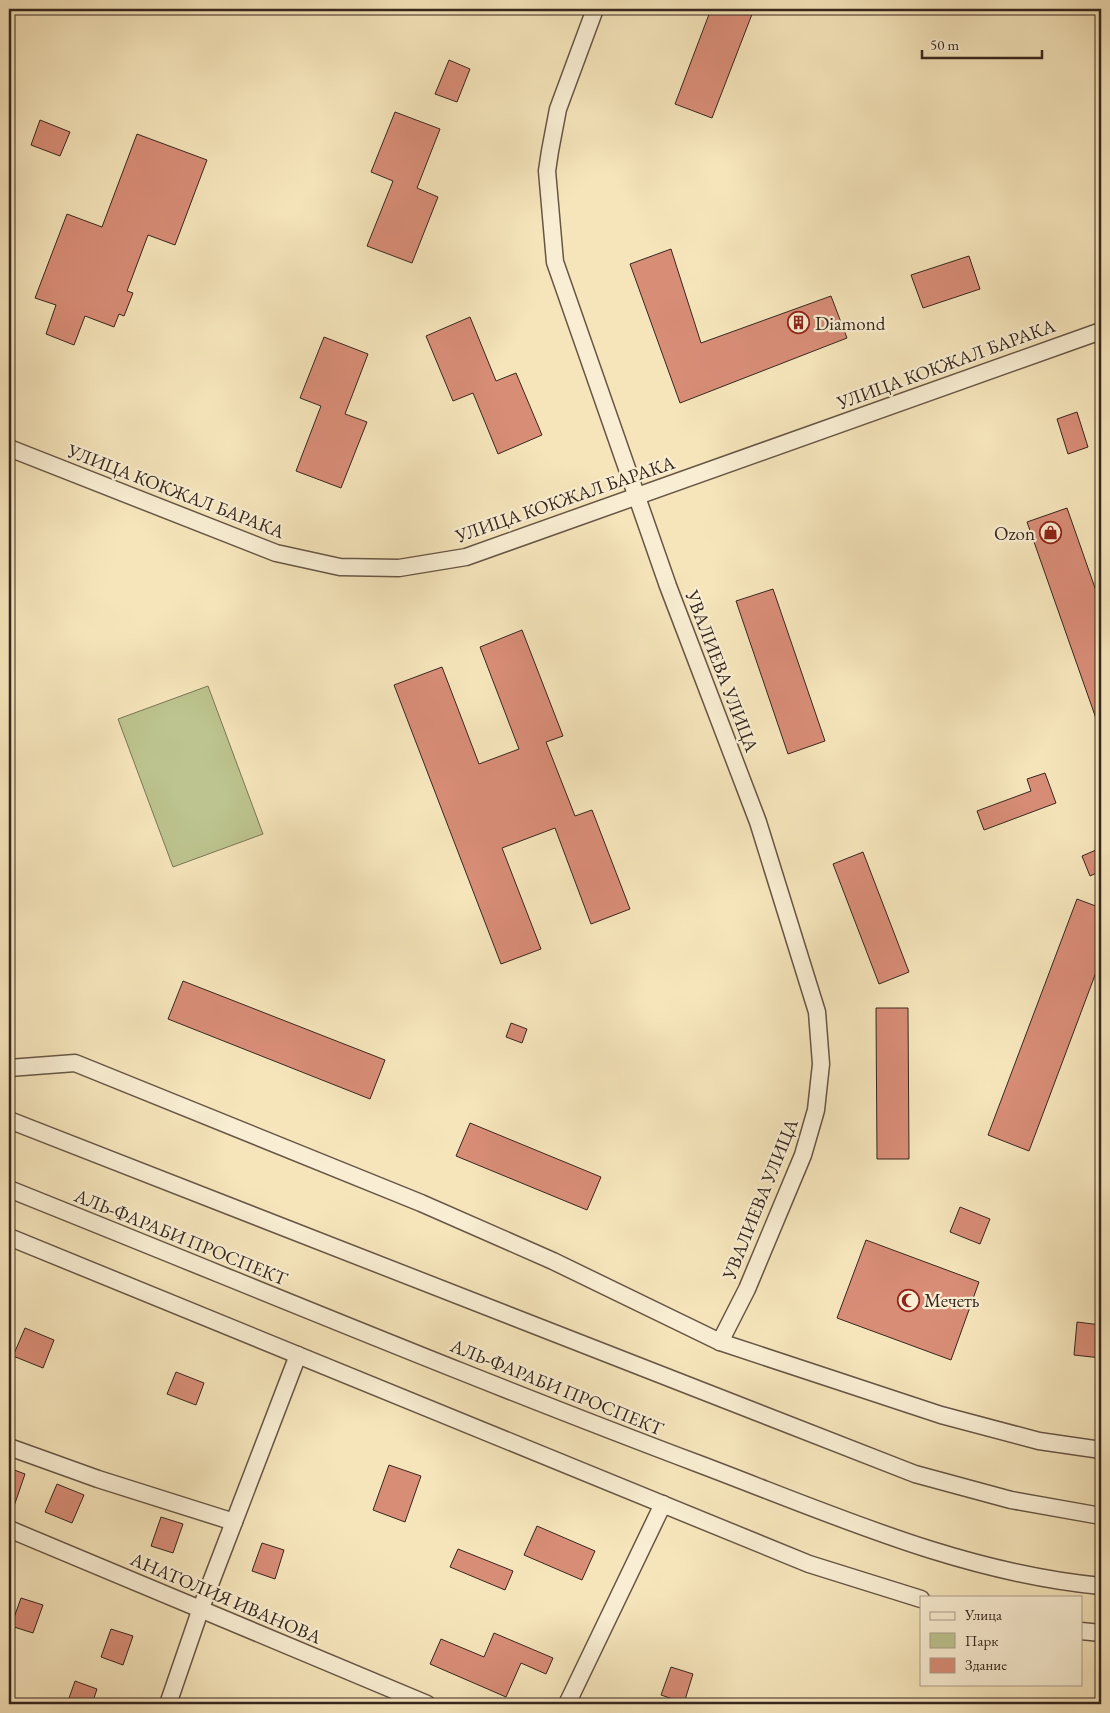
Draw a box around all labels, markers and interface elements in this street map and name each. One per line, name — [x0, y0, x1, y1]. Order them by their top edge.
scale bar — [922, 28, 1042, 60]
text: 50 m — [930, 35, 959, 54]
building icon: Diamond — [787, 311, 811, 335]
place label: Diamond — [815, 311, 886, 336]
street label: УЛИЦА КОКЖАЛ БАРАКА — [832, 313, 1059, 416]
street label: УЛИЦА КОКЖАЛ БАРАКА — [63, 438, 289, 544]
street label: УЛИЦА КОКЖАЛ БАРАКА — [451, 449, 679, 549]
place label: Ozon — [994, 521, 1035, 546]
shop icon: Ozon — [1039, 521, 1063, 545]
street label: УВАЛИЕВА УЛИЦА — [679, 586, 765, 756]
street label: УВАЛИЕВА УЛИЦА — [716, 1114, 804, 1284]
street label: АЛЬ-ФАРАБИ ПРОСПЕКТ — [70, 1182, 291, 1291]
mosque icon: Мечеть — [896, 1288, 920, 1312]
place label: Мечеть — [924, 1288, 980, 1313]
street label: АЛЬ-ФАРАБИ ПРОСПЕКТ — [446, 1332, 667, 1441]
street label: АНАТОЛИЯ ИВАНОВА — [126, 1546, 326, 1650]
legend — [920, 1596, 1082, 1686]
text: Улица — [964, 1605, 1002, 1624]
text: Парк — [965, 1631, 998, 1650]
text: Здание — [965, 1655, 1007, 1674]

